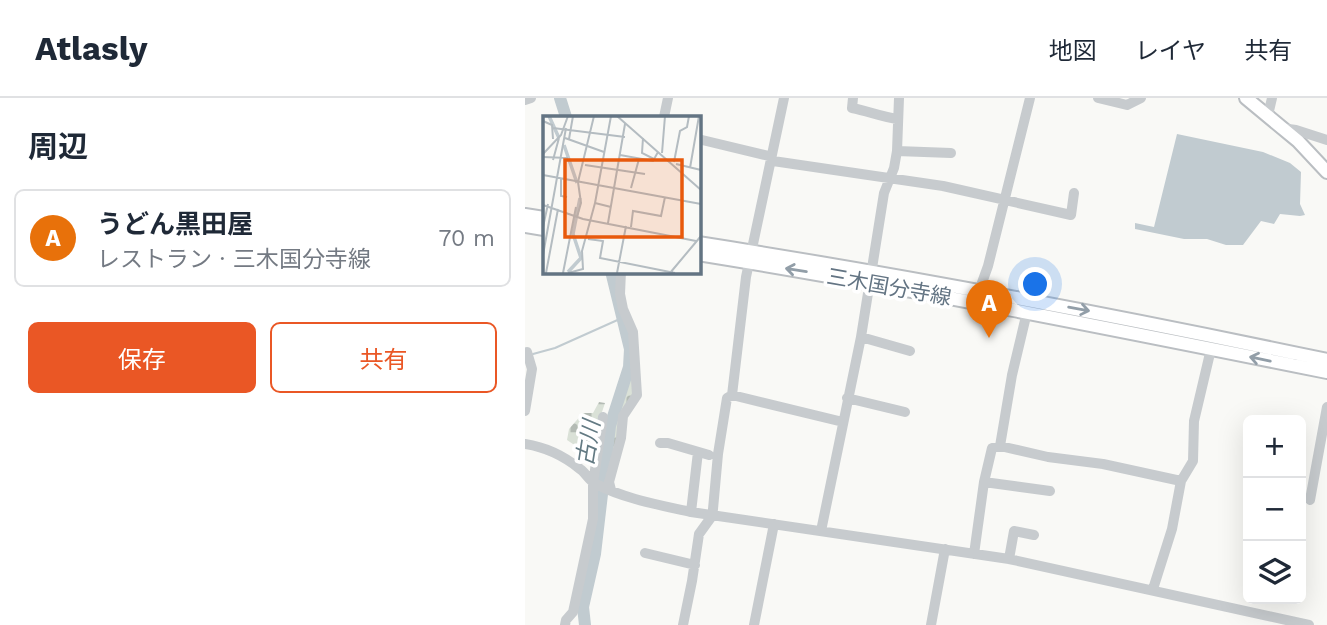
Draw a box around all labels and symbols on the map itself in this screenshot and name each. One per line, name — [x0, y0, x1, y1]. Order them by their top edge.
inset map — [543, 116, 700, 273]
one-way arrow — [785, 263, 808, 276]
street label: 三木国分寺線 — [825, 263, 953, 310]
your location — [1018, 267, 1052, 301]
pin: A — [966, 280, 1012, 338]
one-way arrow — [1067, 302, 1090, 316]
one-way arrow — [1249, 351, 1272, 365]
water label: 古川 — [572, 415, 606, 468]

